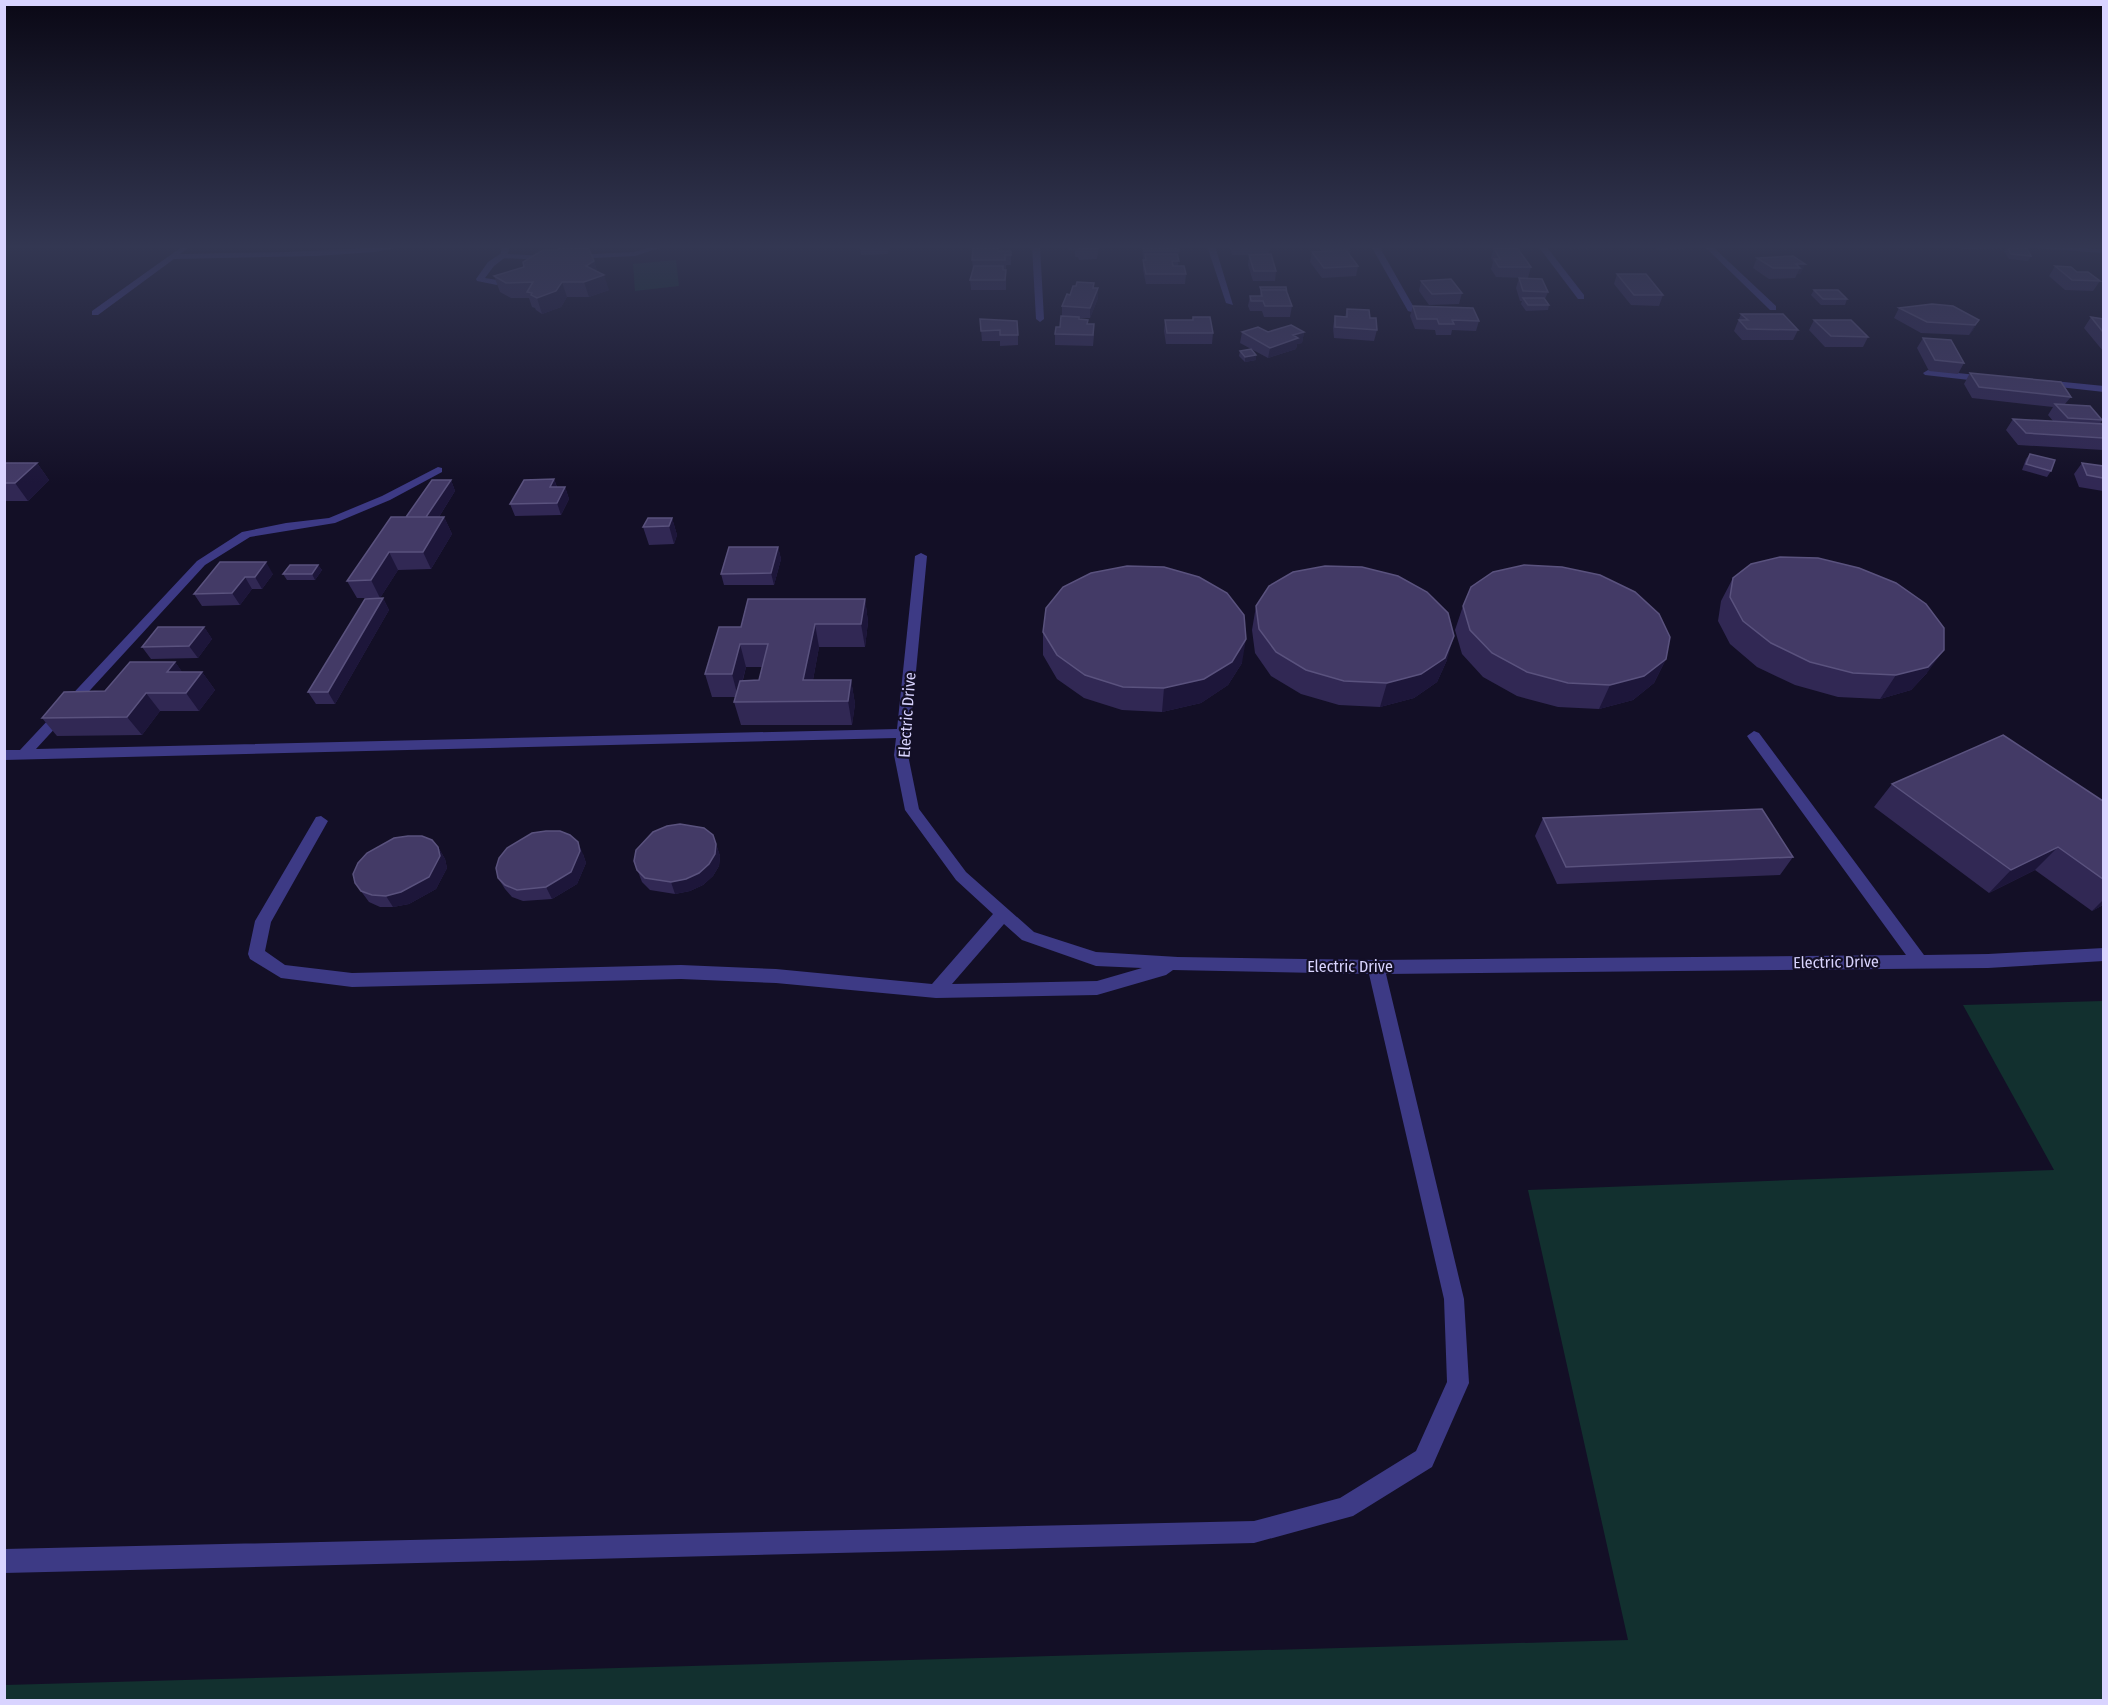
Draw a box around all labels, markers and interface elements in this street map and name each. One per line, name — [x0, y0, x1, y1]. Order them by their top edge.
street label: Electric Drive — [895, 672, 919, 758]
street label: Electric Drive — [1793, 952, 1879, 972]
street label: Electric Drive — [1307, 957, 1393, 976]

